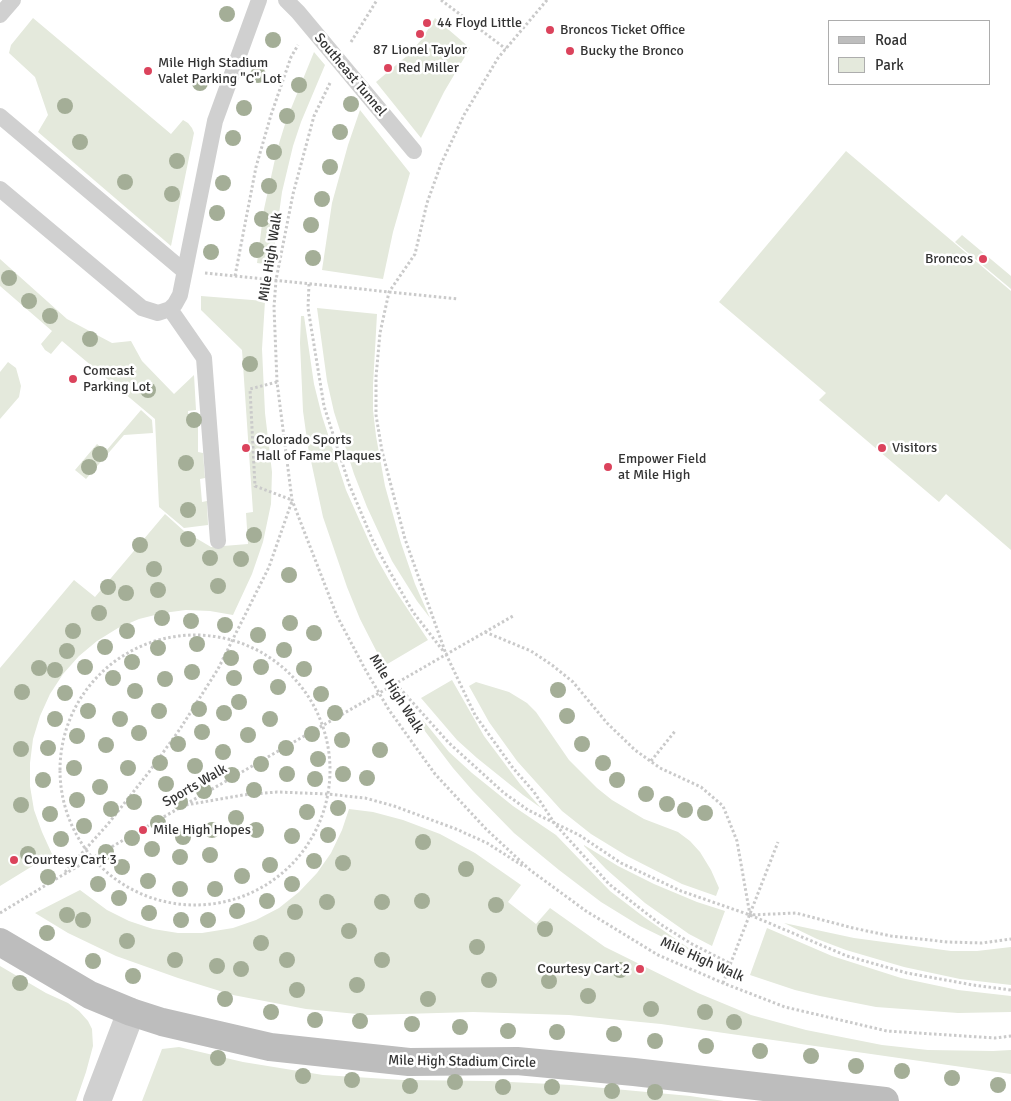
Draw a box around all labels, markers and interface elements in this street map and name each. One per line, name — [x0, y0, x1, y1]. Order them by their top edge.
place label: 44 Floyd Little — [437, 15, 522, 31]
marker: 44 Floyd Little — [421, 17, 433, 29]
legend — [828, 20, 991, 85]
place label: Broncos Ticket Office — [560, 22, 685, 38]
marker: Broncos Ticket Office — [544, 24, 556, 36]
marker: 87 Lionel Taylor — [414, 28, 426, 40]
street label: Southeast Tunnel — [310, 30, 390, 120]
text: Road — [875, 31, 907, 49]
place label: 87 Lionel Taylor — [373, 42, 467, 58]
place label: Bucky the Bronco — [580, 43, 684, 59]
marker: Bucky the Bronco — [564, 45, 576, 57]
place label: Mile High Stadium Valet Parking "C" Lot — [158, 55, 282, 88]
text: Park — [875, 56, 904, 74]
place label: Red Miller — [398, 60, 459, 76]
marker: Red Miller — [382, 62, 394, 74]
marker: Mile High Stadium Valet Parking "C" Lot — [142, 65, 154, 77]
street label: Mile High Walk — [256, 211, 286, 303]
place label: Broncos — [925, 251, 973, 267]
marker: Broncos — [977, 253, 989, 265]
place label: Comcast Parking Lot — [83, 363, 151, 396]
marker: Comcast Parking Lot — [67, 373, 79, 385]
place label: Colorado Sports Hall of Fame Plaques — [256, 432, 381, 464]
place label: Visitors — [892, 440, 937, 456]
marker: Colorado Sports Hall of Fame Plaques — [240, 442, 252, 454]
marker: Visitors — [876, 442, 888, 454]
place label: Empower Field at Mile High — [618, 451, 706, 484]
marker: Empower Field at Mile High — [602, 461, 614, 473]
street label: Mile High Walk — [365, 651, 427, 737]
street label: Sports Walk — [160, 761, 230, 811]
place label: Mile High Hopes — [153, 822, 251, 838]
marker: Mile High Hopes — [137, 824, 149, 836]
place label: Courtesy Cart 3 — [24, 852, 117, 868]
marker: Courtesy Cart 3 — [8, 854, 20, 866]
street label: Mile High Walk — [657, 934, 747, 986]
place label: Courtesy Cart 2 — [537, 961, 630, 977]
marker: Courtesy Cart 2 — [634, 963, 646, 975]
street label: Mile High Stadium Circle — [388, 1052, 536, 1072]

